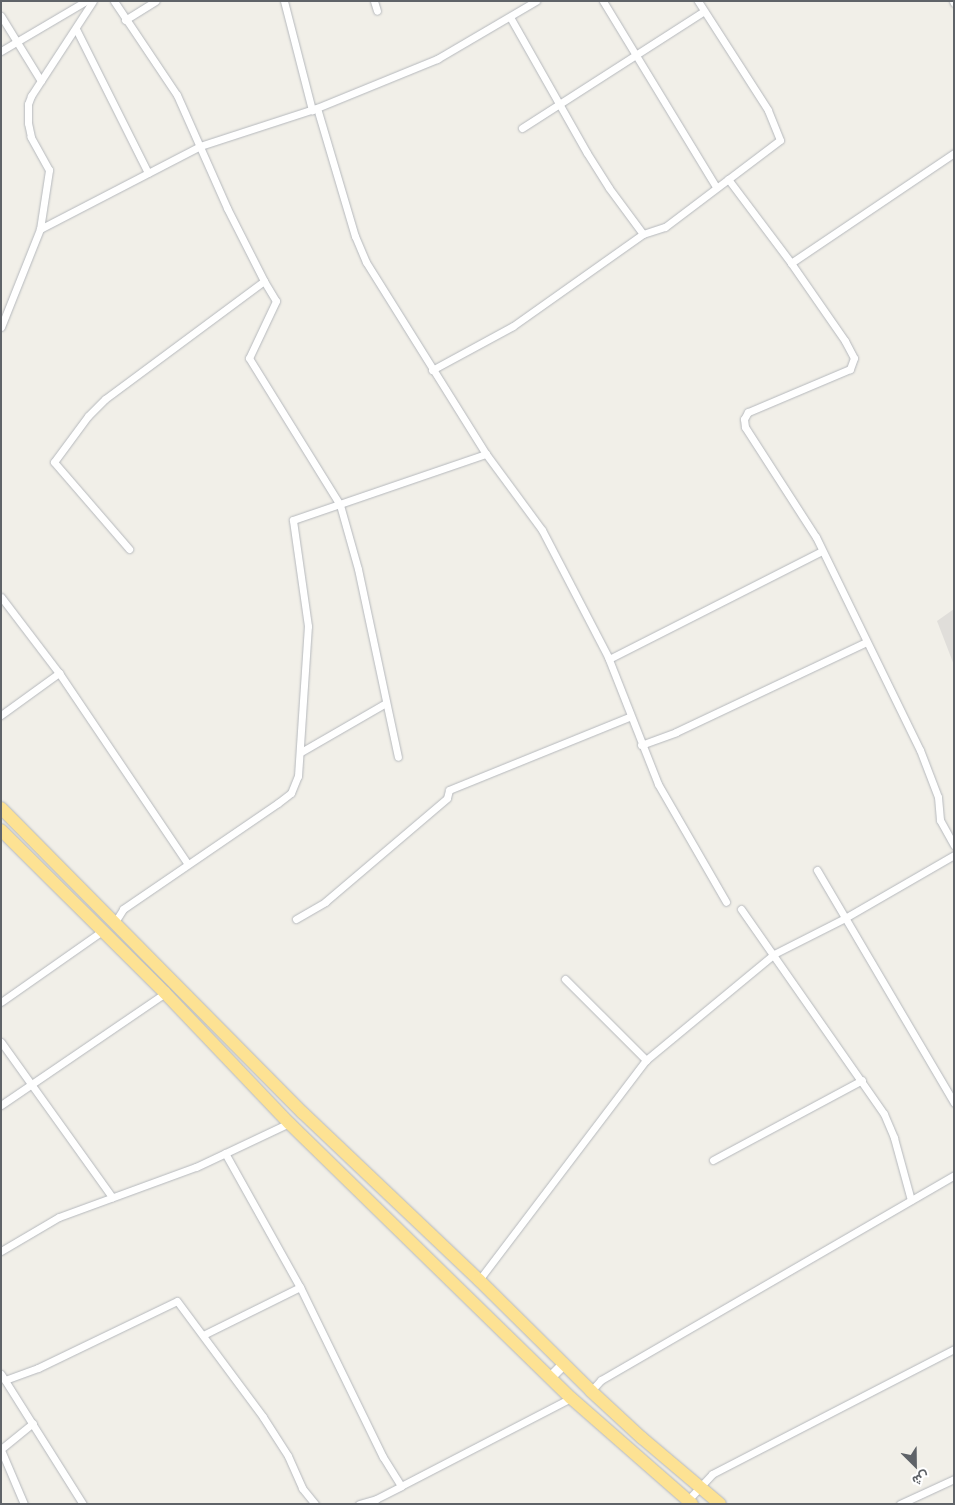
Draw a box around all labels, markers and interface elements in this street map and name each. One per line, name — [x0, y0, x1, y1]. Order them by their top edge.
north arrow — [890, 1440, 940, 1490]
text: ش — [910, 1467, 933, 1491]

